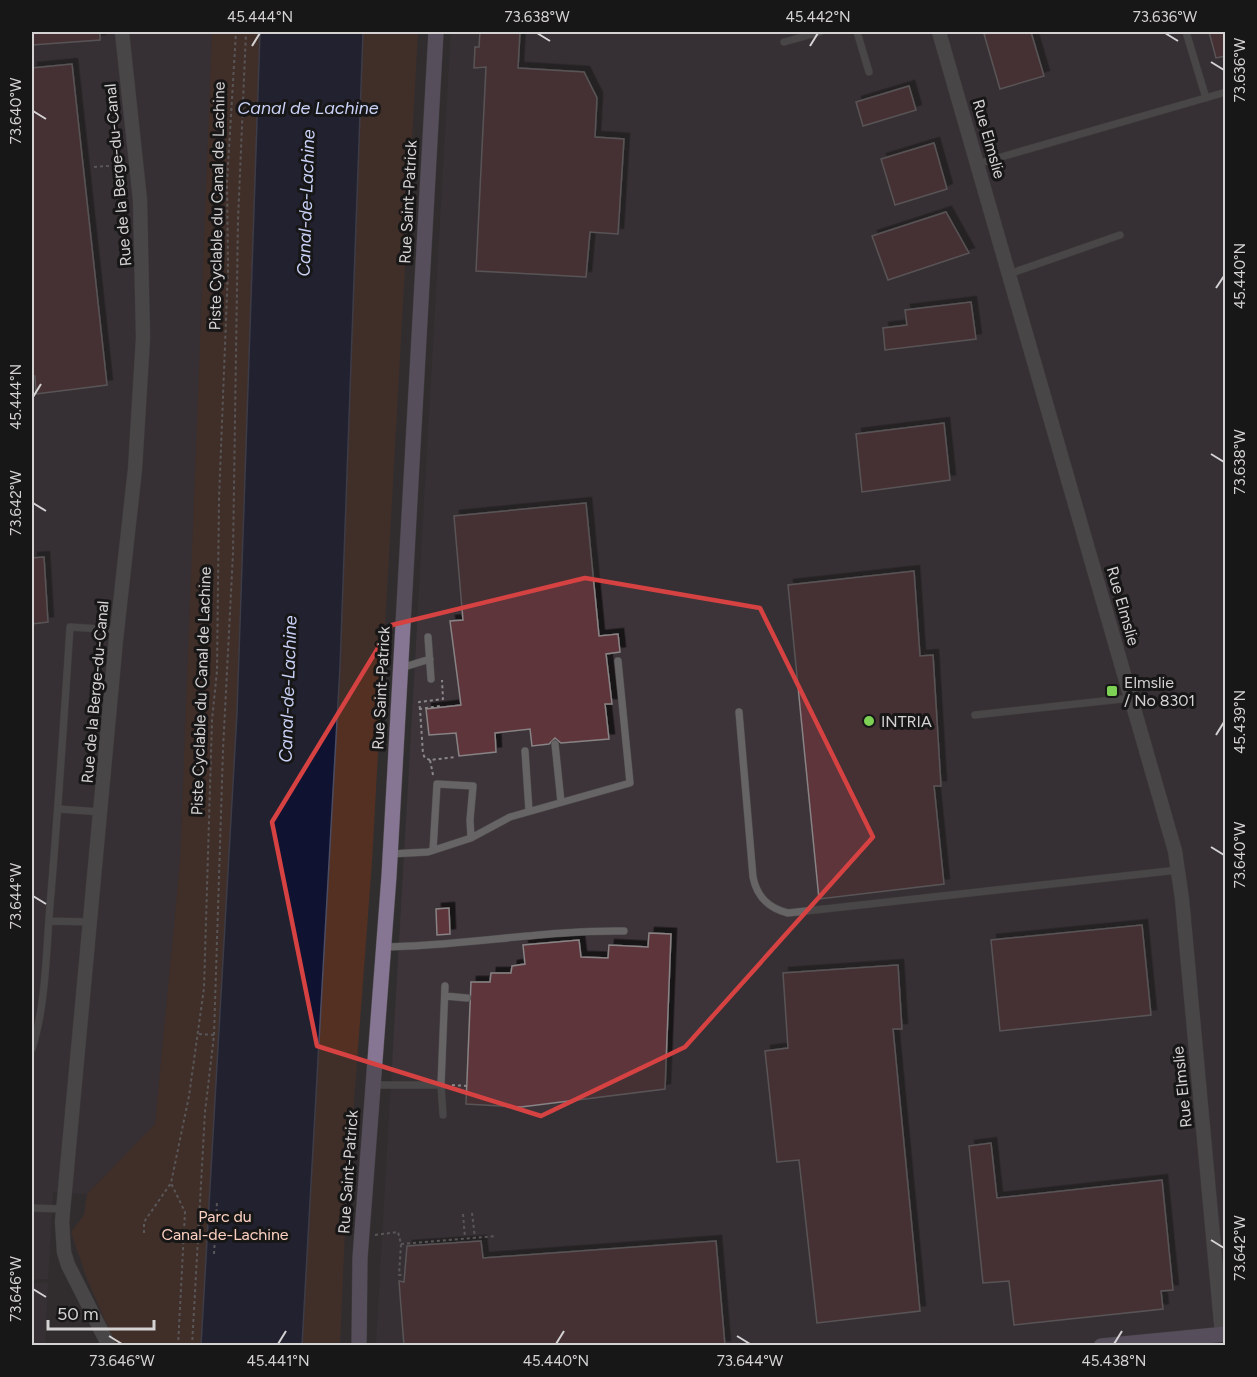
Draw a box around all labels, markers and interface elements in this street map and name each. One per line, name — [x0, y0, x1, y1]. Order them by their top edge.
text: 45.444°N — [227, 8, 293, 26]
text: 73.638°W — [504, 8, 570, 26]
text: 45.442°N — [785, 8, 851, 26]
text: 73.636°W — [1133, 8, 1198, 26]
text: 73.636°W — [1231, 37, 1249, 102]
text: 73.640°W — [7, 77, 25, 144]
street label: Piste Cyclable du Canal de Lachine — [205, 81, 229, 331]
street label: Rue de la Berge-du-Canal — [101, 83, 135, 267]
water label: Canal de Lachine — [237, 97, 379, 119]
street label: Rue Elmslie — [969, 97, 1009, 181]
water label: Canal-de-Lachine — [292, 129, 320, 277]
street label: Rue Saint-Patrick — [395, 139, 421, 264]
text: 45.440°N — [1231, 243, 1249, 309]
text: 45.444°N — [7, 364, 25, 430]
text: 73.638°W — [1231, 429, 1249, 495]
text: 73.642°W — [7, 470, 25, 536]
street label: Rue Elmslie — [1103, 564, 1143, 648]
street label: Piste Cyclable du Canal de Lachine — [187, 566, 215, 816]
street label: Rue de la Berge-du-Canal — [78, 600, 112, 784]
water label: Canal-de-Lachine — [274, 615, 302, 763]
street label: Rue Saint-Patrick — [368, 625, 394, 750]
place label: Elmslie / No 8301 — [1124, 673, 1195, 710]
marker: Elmslie / No 8301 — [1105, 684, 1119, 698]
text: 45.439°N — [1231, 690, 1249, 754]
place label: INTRIA — [881, 712, 932, 731]
marker: INTRIA — [862, 714, 876, 728]
text: 73.640°W — [1231, 821, 1249, 888]
text: 73.644°W — [7, 862, 25, 929]
street label: Rue Elmslie — [1168, 1045, 1196, 1129]
street label: Rue Saint-Patrick — [334, 1109, 362, 1234]
park label: Parc du Canal-de-Lachine — [161, 1207, 289, 1244]
text: 73.642°W — [1231, 1215, 1249, 1281]
text: 73.646°W — [7, 1256, 25, 1322]
scale bar — [48, 1293, 154, 1331]
text: 50 m — [57, 1303, 99, 1325]
text: 73.646°W — [89, 1352, 155, 1370]
text: 45.441°N — [246, 1352, 310, 1370]
text: 45.440°N — [523, 1352, 589, 1370]
text: 73.644°W — [717, 1352, 784, 1370]
text: 45.438°N — [1082, 1352, 1146, 1370]

